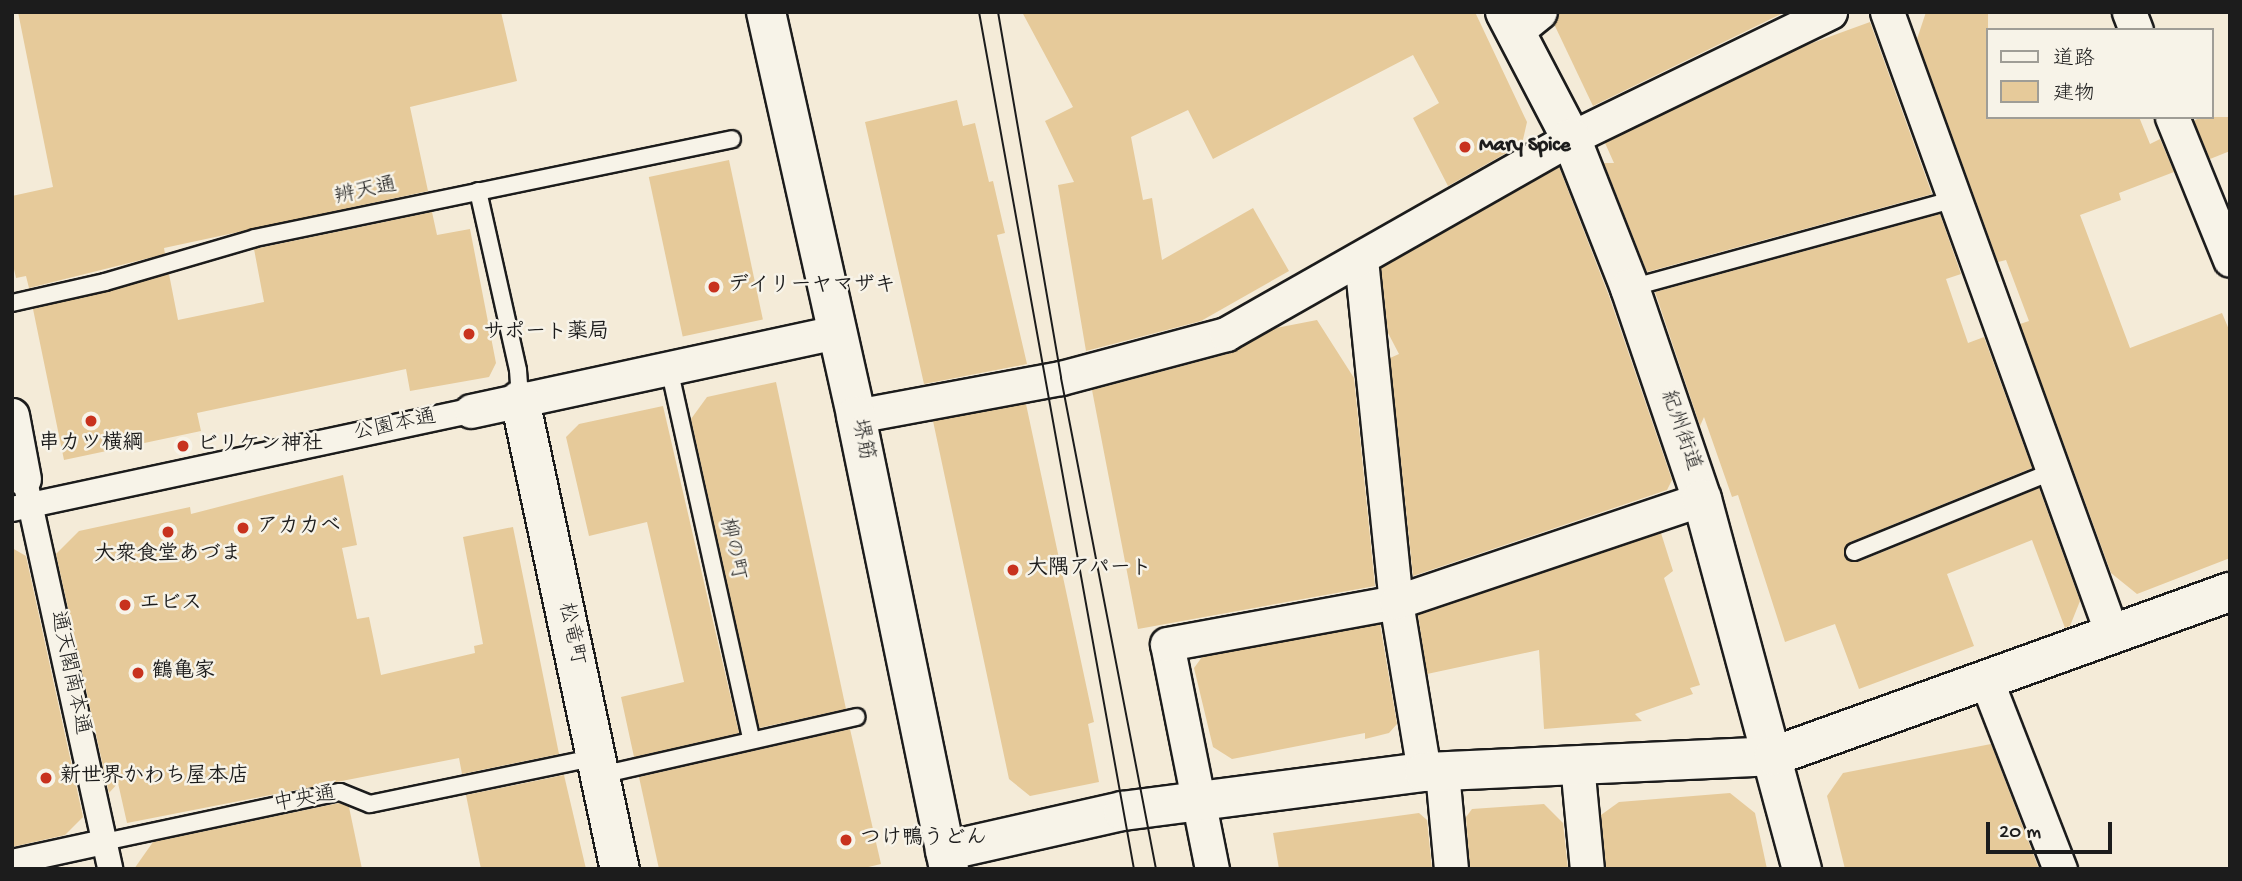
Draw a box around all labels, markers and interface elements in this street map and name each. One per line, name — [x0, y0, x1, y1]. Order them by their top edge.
legend — [1986, 28, 2214, 119]
text: 道路 — [2053, 48, 2095, 73]
text: 建物 — [2053, 83, 2095, 108]
place label: Mary Spice — [1479, 134, 1571, 160]
marker: Mary Spice — [1457, 139, 1473, 155]
street label: 辨天通 — [333, 174, 399, 212]
place label: デイリーヤマザキ — [728, 274, 896, 300]
marker: デイリーヤマザキ — [706, 279, 722, 295]
place label: サポート薬局 — [483, 321, 609, 347]
marker: サポート薬局 — [461, 326, 477, 342]
street label: 紀州街道 — [1653, 387, 1705, 475]
street label: 公園本通 — [351, 406, 439, 448]
marker: 串カツ横綱 — [83, 413, 99, 429]
street label: 堺筋 — [844, 417, 878, 463]
place label: 串カツ横綱 — [39, 432, 143, 458]
place label: ビリケン神社 — [197, 433, 323, 459]
marker: ビリケン神社 — [175, 438, 191, 454]
place label: アカカベ — [257, 515, 341, 541]
street label: 柳の町 — [712, 516, 750, 582]
marker: アカカベ — [235, 520, 251, 536]
marker: 大衆食堂あづま — [160, 524, 176, 540]
place label: 大衆食堂あづま — [95, 543, 241, 569]
place label: 大隅アパート — [1027, 557, 1153, 583]
marker: 大隅アパート — [1005, 562, 1021, 578]
place label: エビス — [139, 592, 202, 618]
marker: エビス — [117, 597, 133, 613]
street label: 松竜町 — [551, 601, 589, 667]
street label: 通天閣南本通 — [43, 609, 93, 737]
place label: 鶴亀家 — [152, 660, 215, 686]
marker: 鶴亀家 — [130, 665, 146, 681]
place label: 新世界かわち屋本店 — [60, 765, 249, 791]
marker: 新世界かわち屋本店 — [38, 770, 54, 786]
street label: 中央通 — [272, 783, 338, 819]
scale bar — [1990, 808, 2116, 852]
text: 20 m — [1999, 821, 2041, 846]
place label: つけ鴨うどん — [860, 827, 986, 853]
marker: つけ鴨うどん — [838, 832, 854, 848]

